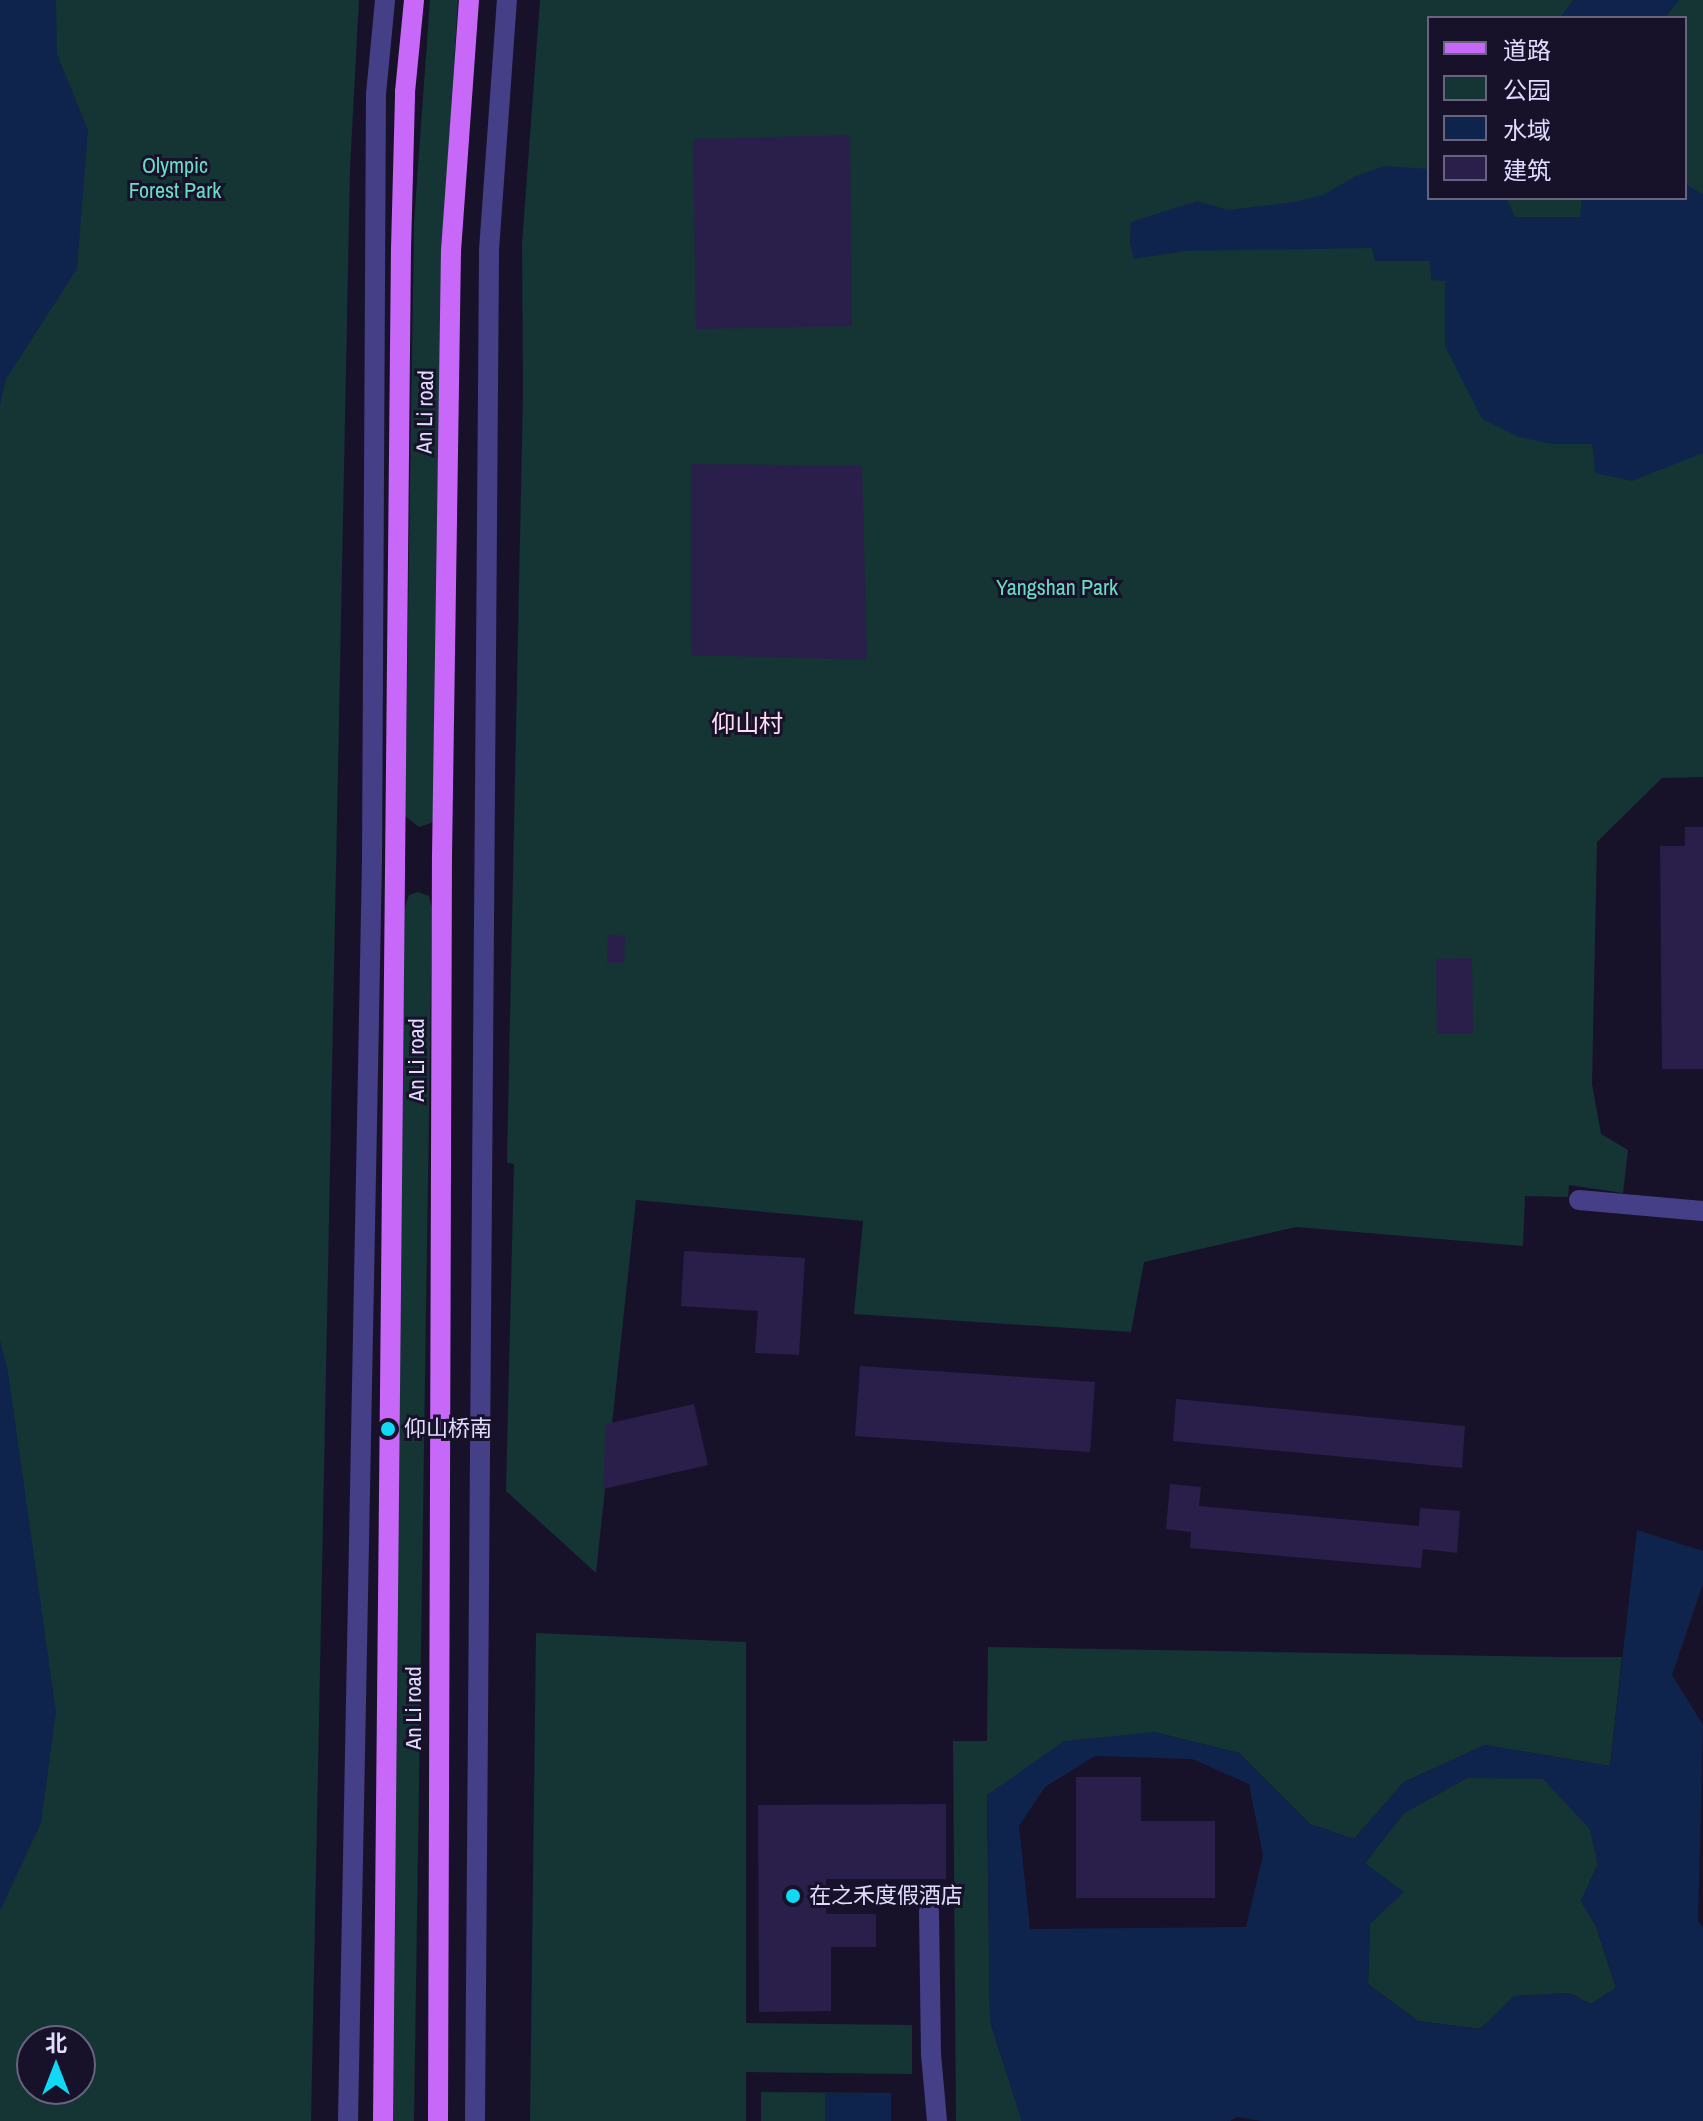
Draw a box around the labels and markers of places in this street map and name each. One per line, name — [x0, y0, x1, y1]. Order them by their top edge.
place label: 仰山桥南 — [404, 1416, 492, 1442]
marker: 仰山桥南 — [379, 1420, 397, 1438]
place label: 在之禾度假酒店 — [809, 1883, 963, 1909]
marker: 在之禾度假酒店 — [784, 1887, 802, 1905]

